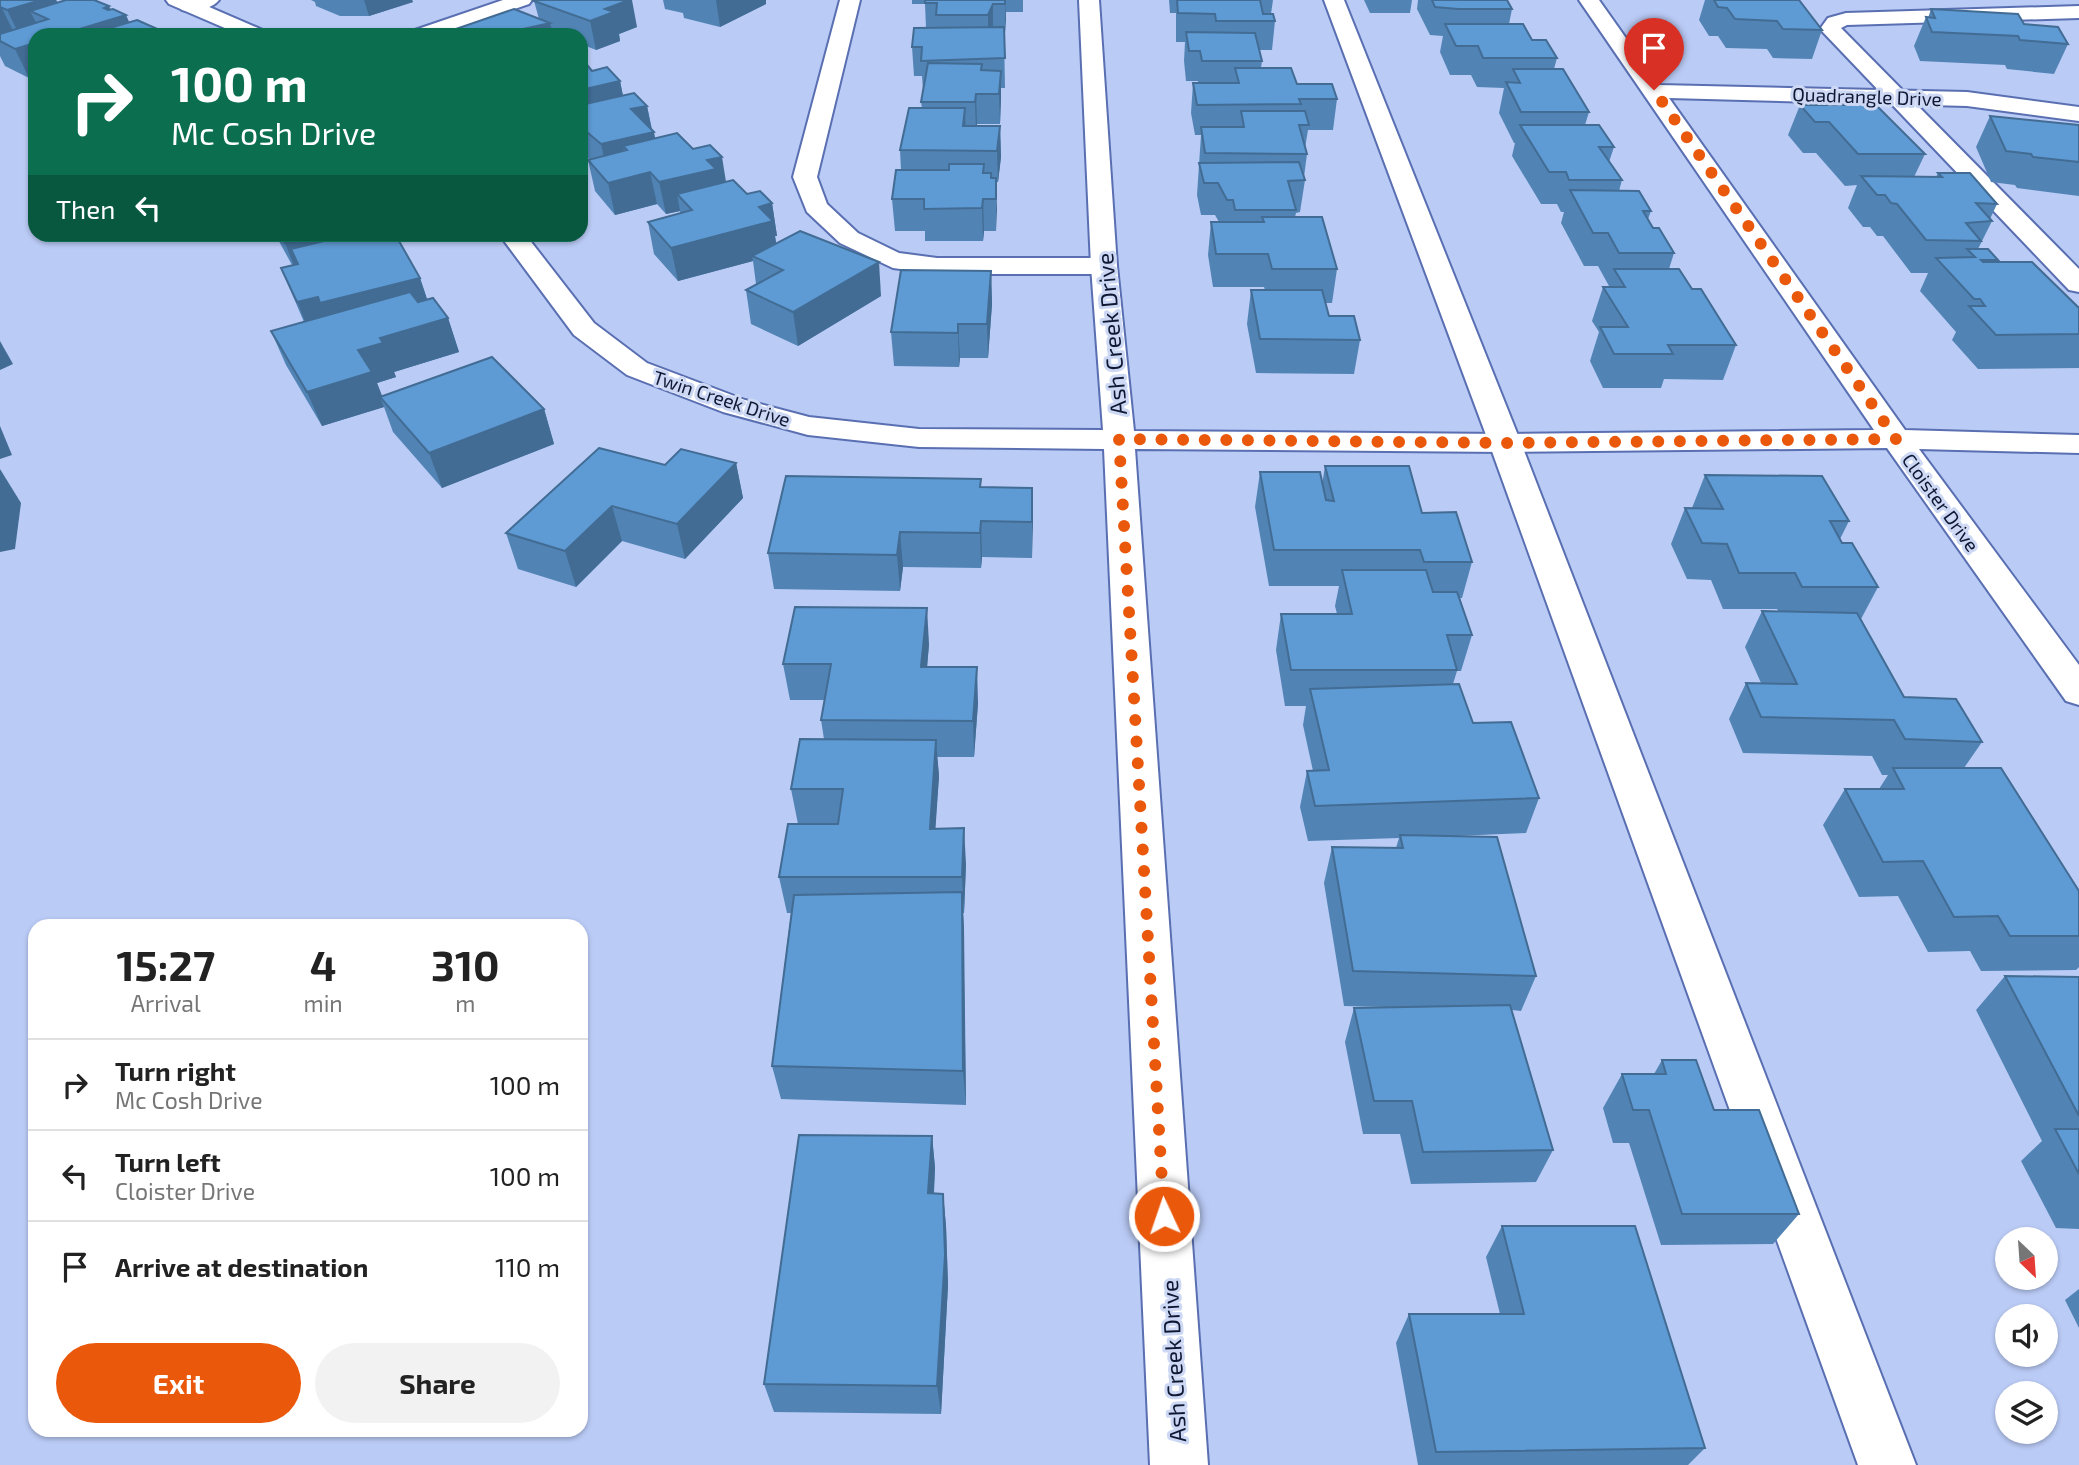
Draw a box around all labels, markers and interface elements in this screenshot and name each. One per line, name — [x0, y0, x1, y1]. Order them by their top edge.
pin — [1624, 18, 1684, 90]
icon: arrive — [1635, 29, 1673, 67]
text: 100 m — [171, 53, 308, 112]
icon: right — [56, 56, 147, 147]
street label: Quadrangle Drive — [1792, 82, 1942, 110]
text: Mc Cosh Drive — [171, 113, 376, 151]
icon: left — [129, 189, 167, 227]
text: Then — [56, 193, 115, 224]
street label: Ash Creek Drive — [1090, 252, 1132, 416]
street label: Twin Creek Drive — [651, 365, 793, 431]
street label: Cloister Drive — [1898, 448, 1984, 556]
text: 15:27 — [116, 939, 215, 989]
text: 4 — [310, 939, 336, 989]
text: 310 — [431, 939, 500, 989]
text: Arrival — [131, 989, 201, 1017]
text: min — [303, 989, 343, 1017]
text: m — [455, 989, 475, 1017]
text: Turn right — [115, 1055, 236, 1086]
icon: right — [56, 1066, 94, 1104]
text: 100 m — [490, 1069, 560, 1100]
text: Mc Cosh Drive — [115, 1086, 263, 1114]
text: Turn left — [115, 1146, 221, 1177]
icon: left — [56, 1157, 94, 1195]
text: 100 m — [490, 1160, 560, 1191]
text: Cloister Drive — [115, 1177, 255, 1205]
position arrow — [1127, 1179, 1201, 1253]
north arrow — [1995, 1227, 2058, 1290]
map controls — [1995, 1227, 2058, 1444]
icon: arrive — [56, 1248, 94, 1286]
text: Arrive at destination — [115, 1251, 368, 1282]
text: 110 m — [495, 1251, 560, 1282]
street label: Ash Creek Drive — [1155, 1279, 1191, 1443]
button: sound — [1995, 1304, 2058, 1367]
button: Exit — [56, 1343, 301, 1423]
button: Share — [315, 1343, 560, 1423]
button: layers — [1995, 1381, 2058, 1444]

